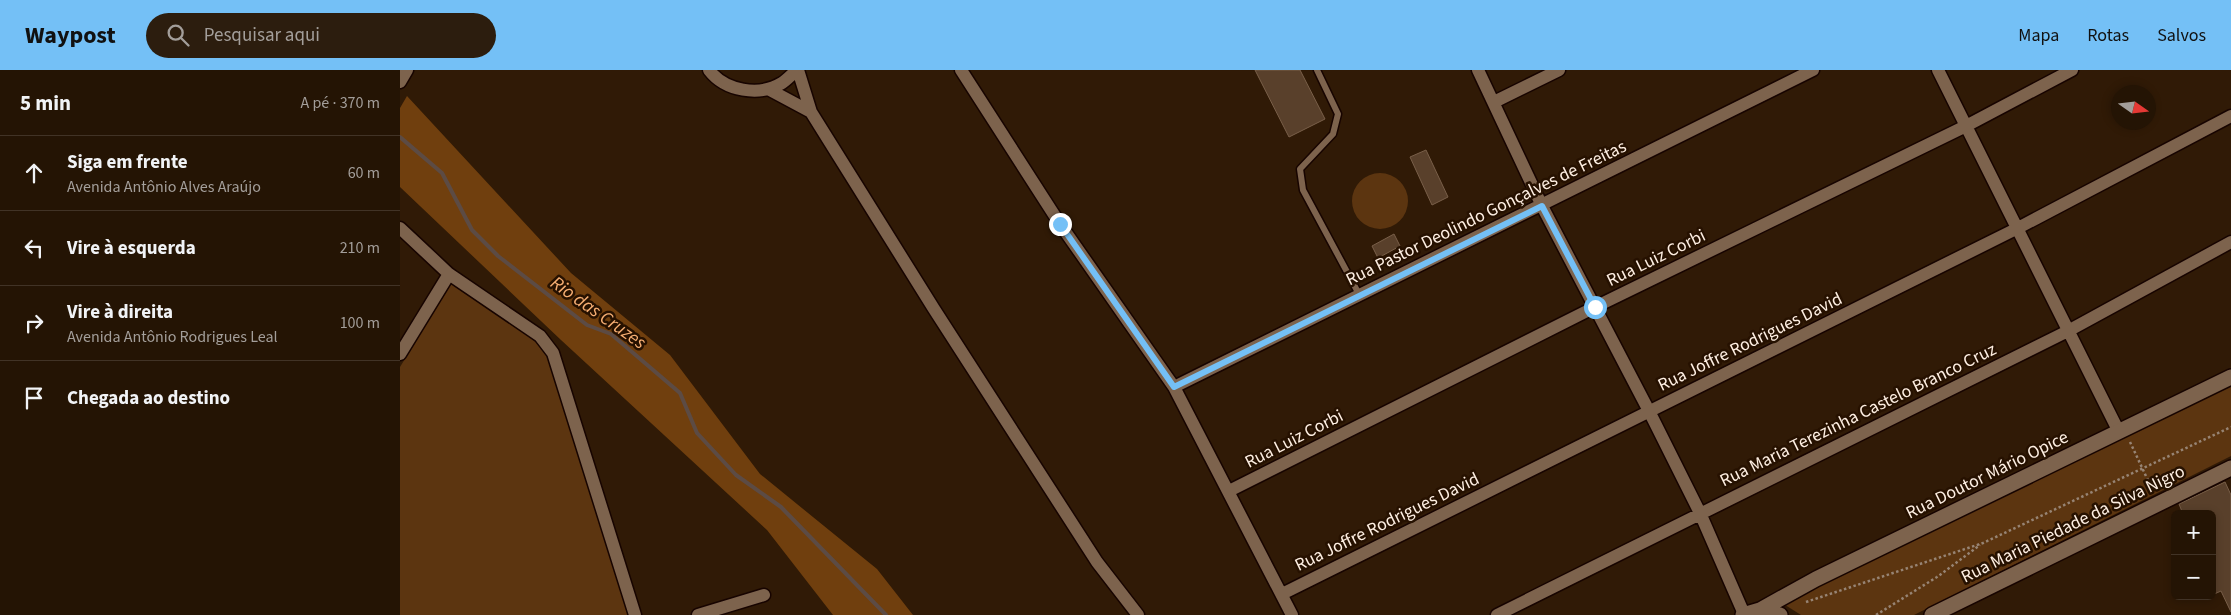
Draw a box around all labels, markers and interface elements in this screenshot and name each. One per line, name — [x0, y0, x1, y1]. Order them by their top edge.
search box — [146, 13, 496, 58]
text: Waypost — [25, 18, 116, 53]
icon: search — [164, 21, 192, 49]
text: Pesquisar aqui — [204, 22, 320, 49]
text: Mapa — [2018, 23, 2059, 48]
text: Rotas — [2087, 23, 2129, 48]
text: Salvos — [2157, 23, 2206, 48]
north arrow — [2111, 85, 2156, 130]
text: 5 min — [20, 88, 71, 118]
text: A pé · 370 m — [301, 92, 380, 114]
street label: Rua Pastor Deolindo Gonçalves de Freitas — [1341, 134, 1631, 292]
text: Siga em frente — [67, 149, 188, 176]
icon: ahead — [20, 159, 48, 187]
text: 60 m — [348, 162, 380, 184]
text: Avenida Antônio Alves Araújo — [67, 176, 261, 198]
route end — [1049, 213, 1072, 236]
street label: Rua Luiz Corbi — [1602, 223, 1710, 293]
icon: left — [20, 234, 48, 262]
text: Vire à esquerda — [67, 235, 196, 262]
text: 210 m — [340, 237, 380, 259]
water label: Rio das Cruzes — [545, 270, 652, 356]
street label: Rua Joffre Rodrigues David — [1654, 286, 1846, 398]
route start — [1584, 296, 1607, 319]
text: Vire à direita — [67, 299, 173, 326]
icon: right — [20, 309, 48, 337]
text: 100 m — [340, 312, 380, 334]
text: Avenida Antônio Rodrigues Leal — [67, 326, 278, 348]
street label: Rua Maria Terezinha Castelo Branco Cruz — [1716, 337, 2001, 493]
icon: arrive — [20, 384, 48, 412]
text: Chegada ao destino — [67, 385, 230, 412]
street label: Rua Luiz Corbi — [1240, 403, 1348, 475]
street label: Rua Doutor Mário Opice — [1901, 425, 2073, 525]
street label: Rua Maria Piedade da Silva Nigro — [1957, 459, 2189, 589]
street label: Rua Joffre Rodrigues David — [1291, 466, 1483, 578]
map controls — [2171, 510, 2216, 600]
button: + — [2171, 510, 2216, 555]
button: − — [2171, 555, 2216, 600]

